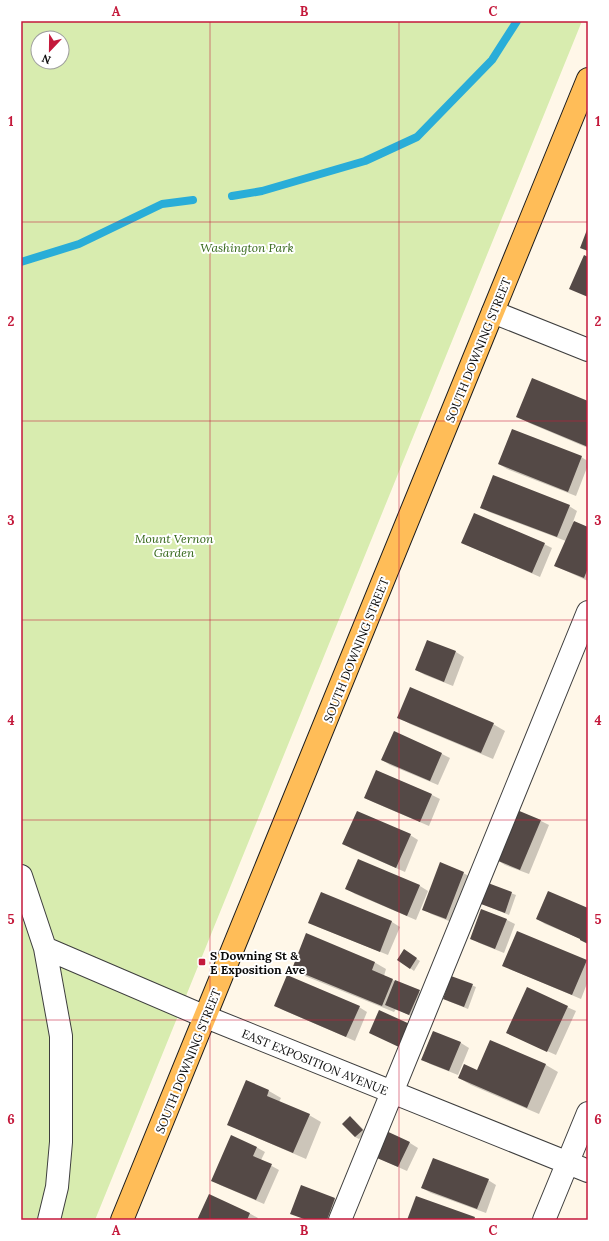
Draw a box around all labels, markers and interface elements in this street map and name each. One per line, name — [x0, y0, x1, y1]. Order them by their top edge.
text: A — [112, 3, 121, 20]
text: B — [300, 3, 309, 20]
text: C — [489, 3, 498, 20]
north arrow — [30, 30, 70, 70]
text: N — [39, 51, 53, 67]
text: 1 — [8, 113, 14, 130]
text: 1 — [595, 113, 601, 130]
park label: Washington Park — [200, 240, 294, 255]
street label: SOUTH DOWNING STREET — [442, 275, 514, 425]
text: 2 — [8, 313, 15, 330]
text: 2 — [595, 313, 602, 330]
text: 3 — [7, 512, 15, 529]
text: 3 — [594, 512, 602, 529]
park label: Mount Vernon Garden — [135, 531, 214, 560]
street label: SOUTH DOWNING STREET — [320, 575, 392, 725]
text: 4 — [7, 712, 15, 729]
text: 4 — [594, 712, 602, 729]
text: 5 — [7, 911, 15, 928]
text: 5 — [594, 911, 602, 928]
place label: S Downing St & E Exposition Ave — [210, 948, 306, 977]
marker: S Downing St & E Exposition Ave — [197, 957, 207, 967]
street label: SOUTH DOWNING STREET — [152, 986, 224, 1136]
street label: EAST EXPOSITION AVENUE — [240, 1026, 390, 1098]
text: 6 — [7, 1111, 15, 1128]
text: 6 — [594, 1111, 602, 1128]
text: A — [112, 1222, 121, 1239]
text: B — [300, 1222, 309, 1239]
text: C — [489, 1222, 498, 1239]

